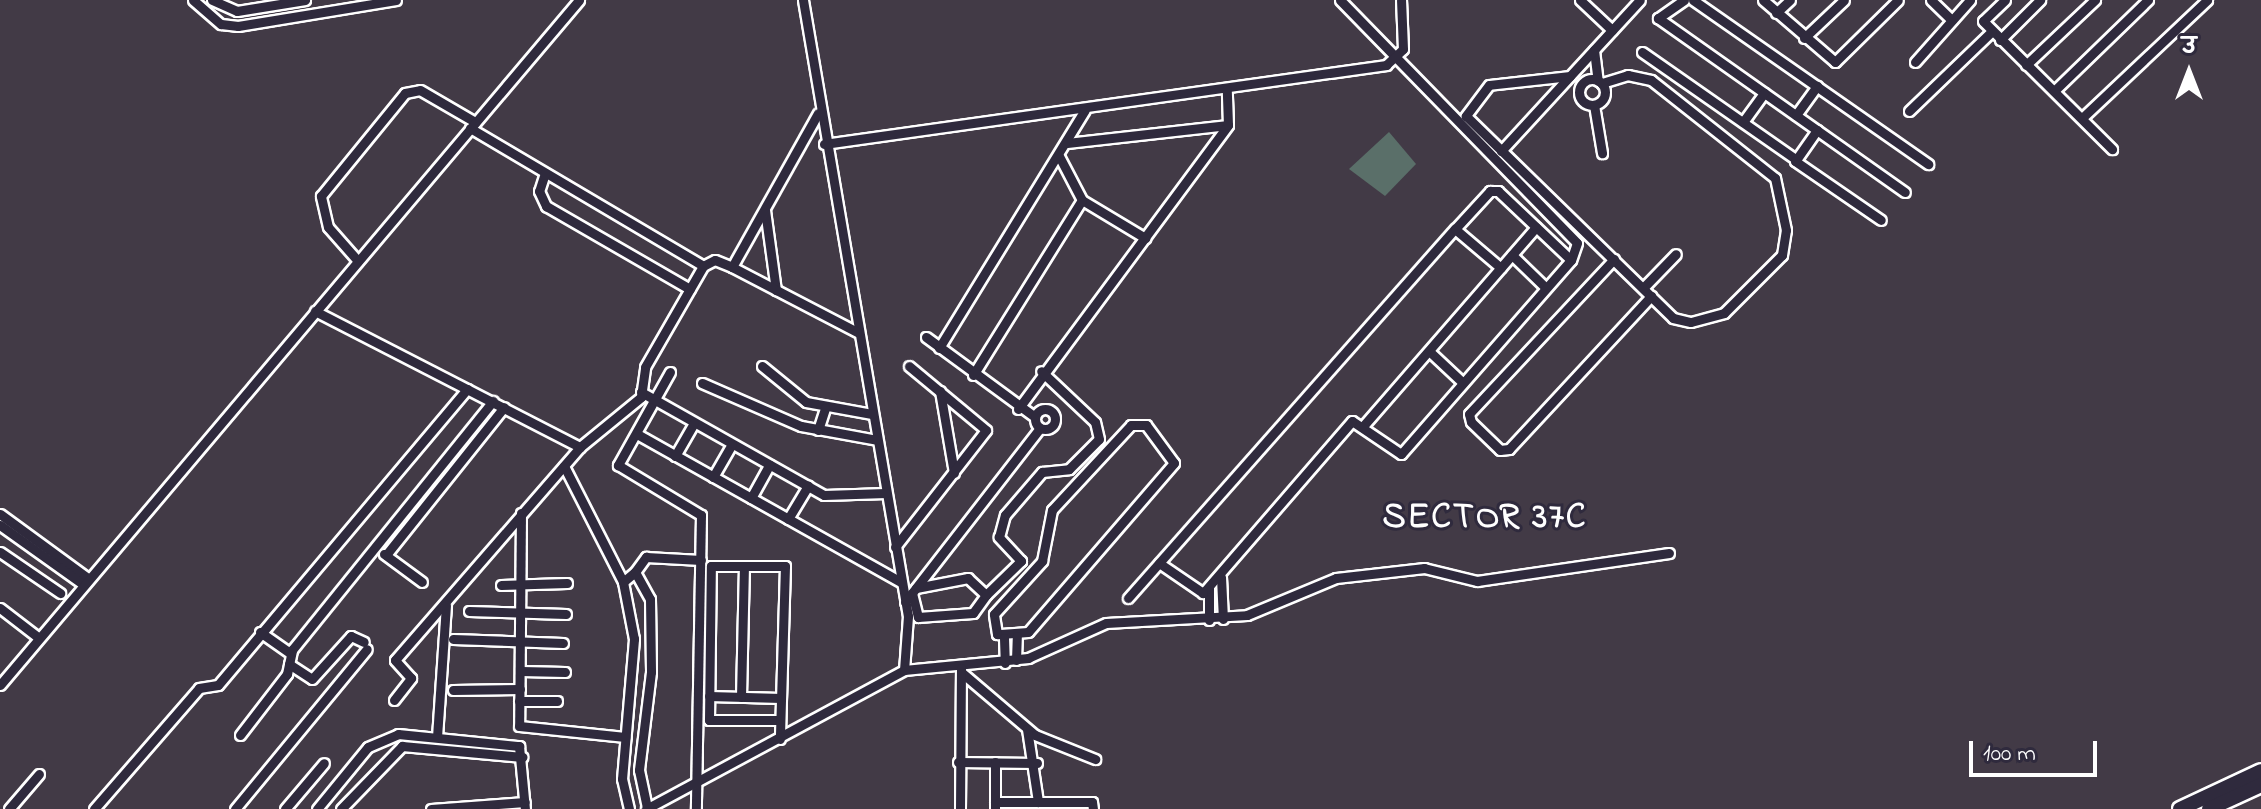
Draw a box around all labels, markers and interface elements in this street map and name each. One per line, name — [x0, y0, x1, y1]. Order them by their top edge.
north arrow — [2149, 32, 2229, 112]
text: उ — [2182, 32, 2196, 64]
district label: SECTOR 37C — [1382, 497, 1588, 541]
scale bar — [1973, 725, 2101, 775]
text: 100 m — [1983, 737, 2036, 772]

